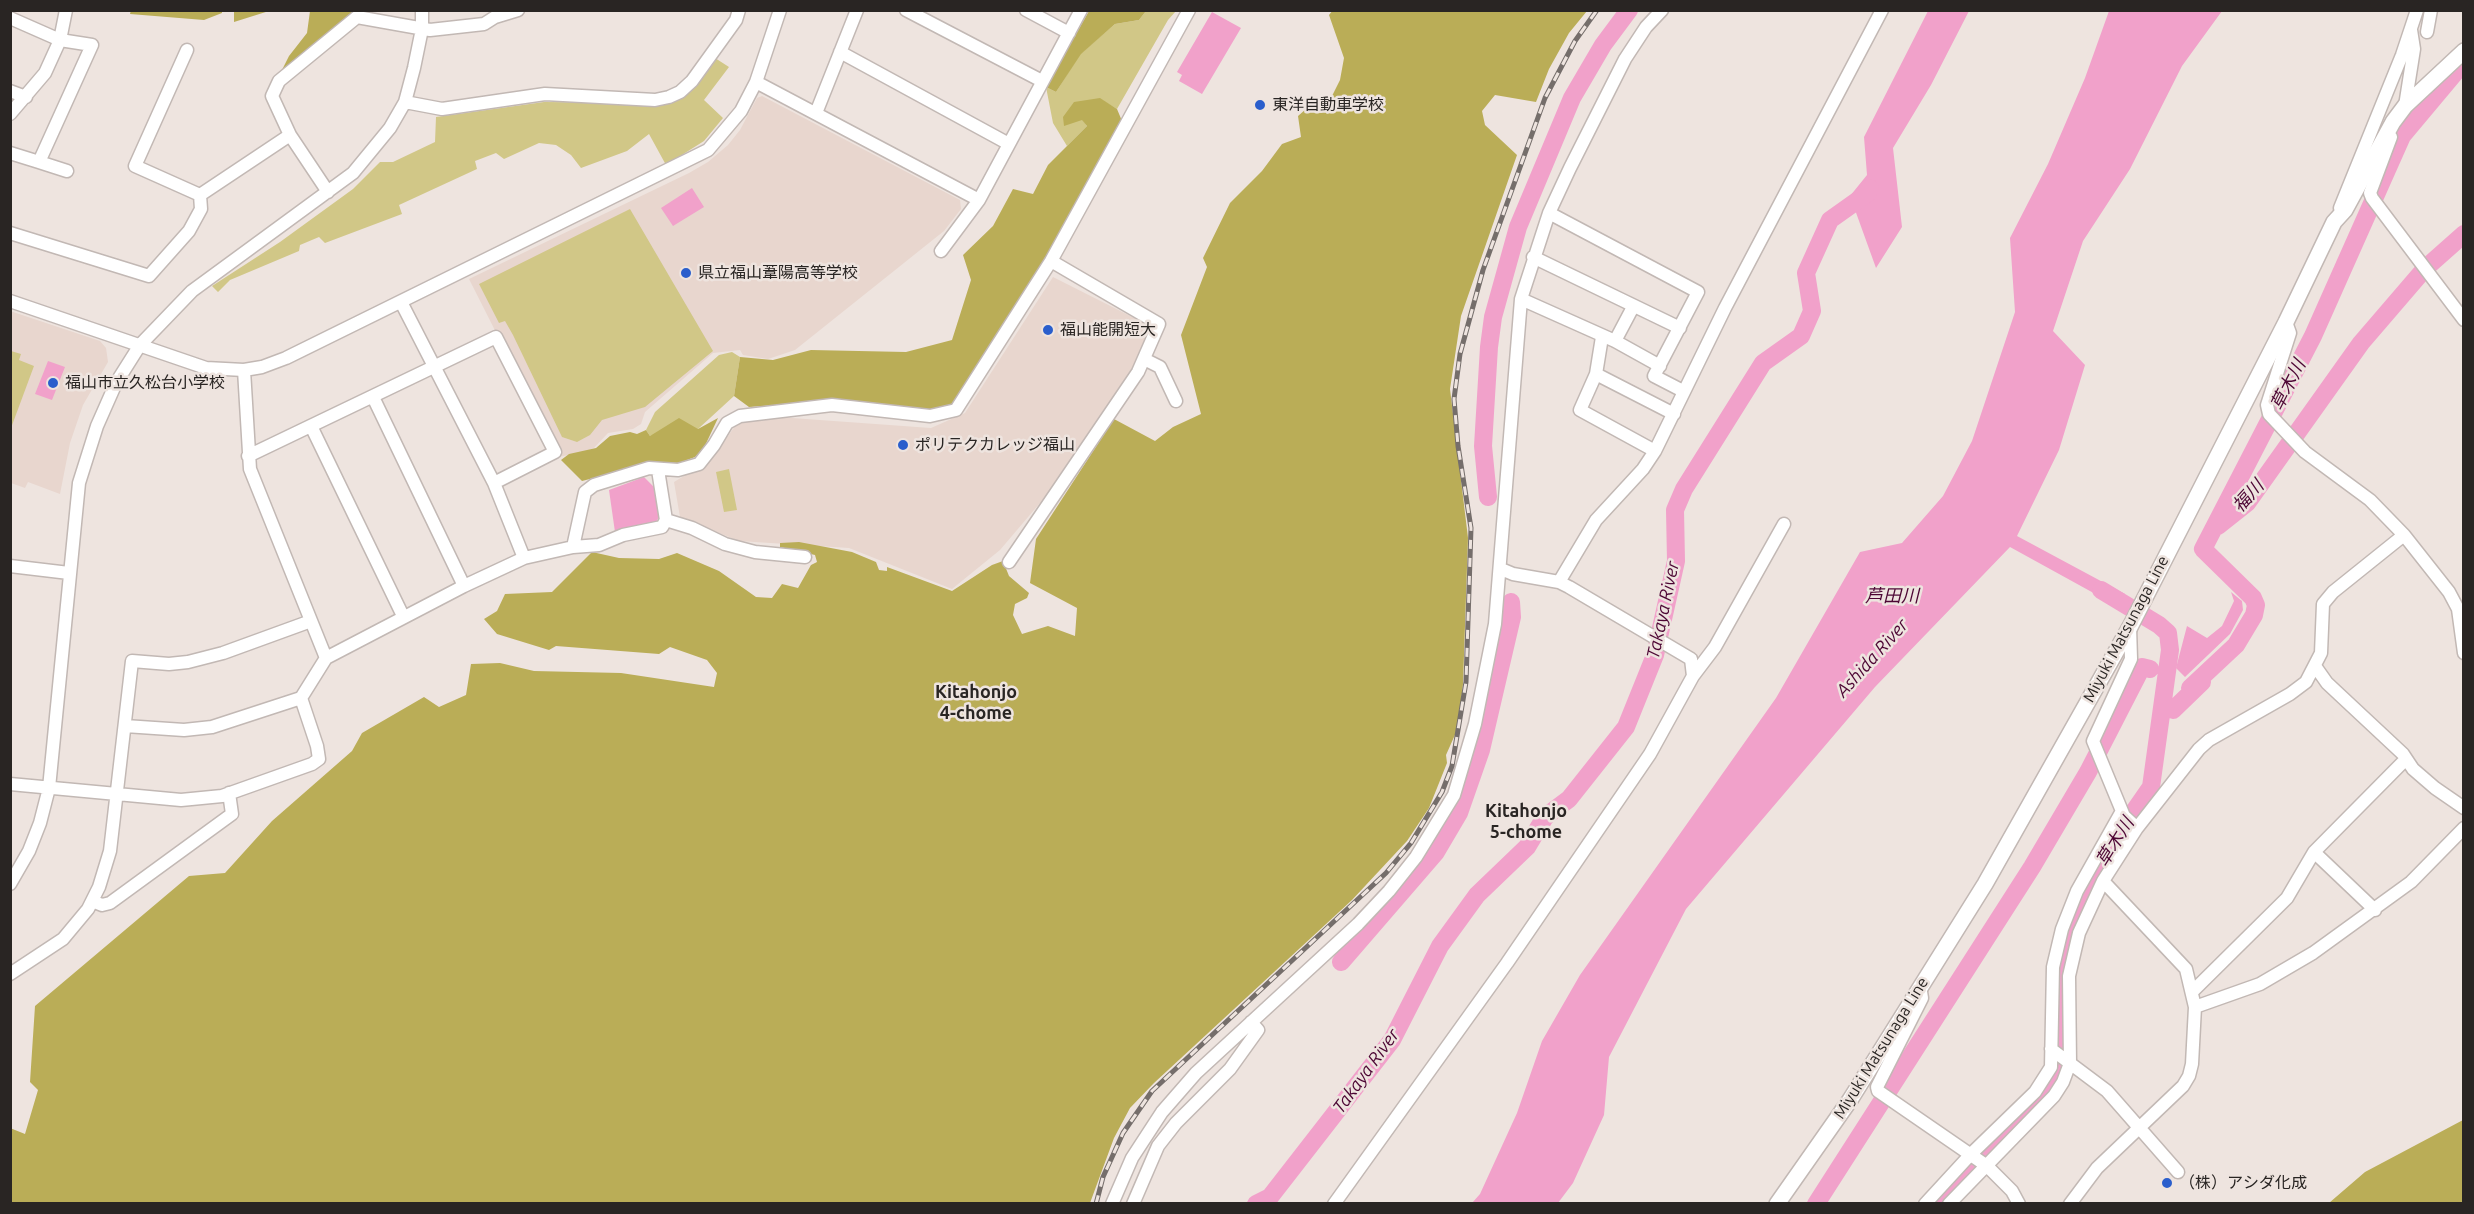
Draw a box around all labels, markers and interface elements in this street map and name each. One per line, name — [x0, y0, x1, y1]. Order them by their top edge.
place label: 東洋自動車学校 — [1272, 95, 1384, 115]
marker: 東洋自動車学校 — [1253, 98, 1267, 112]
place label: 県立福山葦陽高等学校 — [698, 263, 858, 283]
marker: 県立福山葦陽高等学校 — [679, 266, 693, 280]
place label: 福山能開短大 — [1060, 320, 1156, 340]
marker: 福山能開短大 — [1041, 323, 1055, 337]
water label: 草木川 — [2266, 356, 2310, 414]
place label: 福山市立久松台小学校 — [65, 373, 225, 393]
marker: 福山市立久松台小学校 — [46, 376, 60, 390]
place label: ポリテクカレッジ福山 — [915, 435, 1075, 455]
marker: ポリテクカレッジ福山 — [896, 438, 910, 452]
water label: 福川 — [2228, 475, 2268, 517]
street label: Miyuki Matsunaga Line — [2079, 552, 2173, 706]
water label: Takaya River — [1642, 559, 1684, 661]
water label: 芦田川 — [1865, 585, 1919, 607]
water label: Ashida River — [1831, 615, 1913, 701]
district label: Kitahonjo 4-chome — [935, 681, 1017, 724]
district label: Kitahonjo 5-chome — [1485, 800, 1567, 842]
water label: 草木川 — [2092, 813, 2138, 871]
street label: Miyuki Matsunaga Line — [1830, 974, 1932, 1122]
water label: Takaya River — [1328, 1025, 1404, 1117]
place label: （株）アシダ化成 — [2179, 1173, 2307, 1193]
marker: （株）アシダ化成 — [2160, 1176, 2174, 1190]

